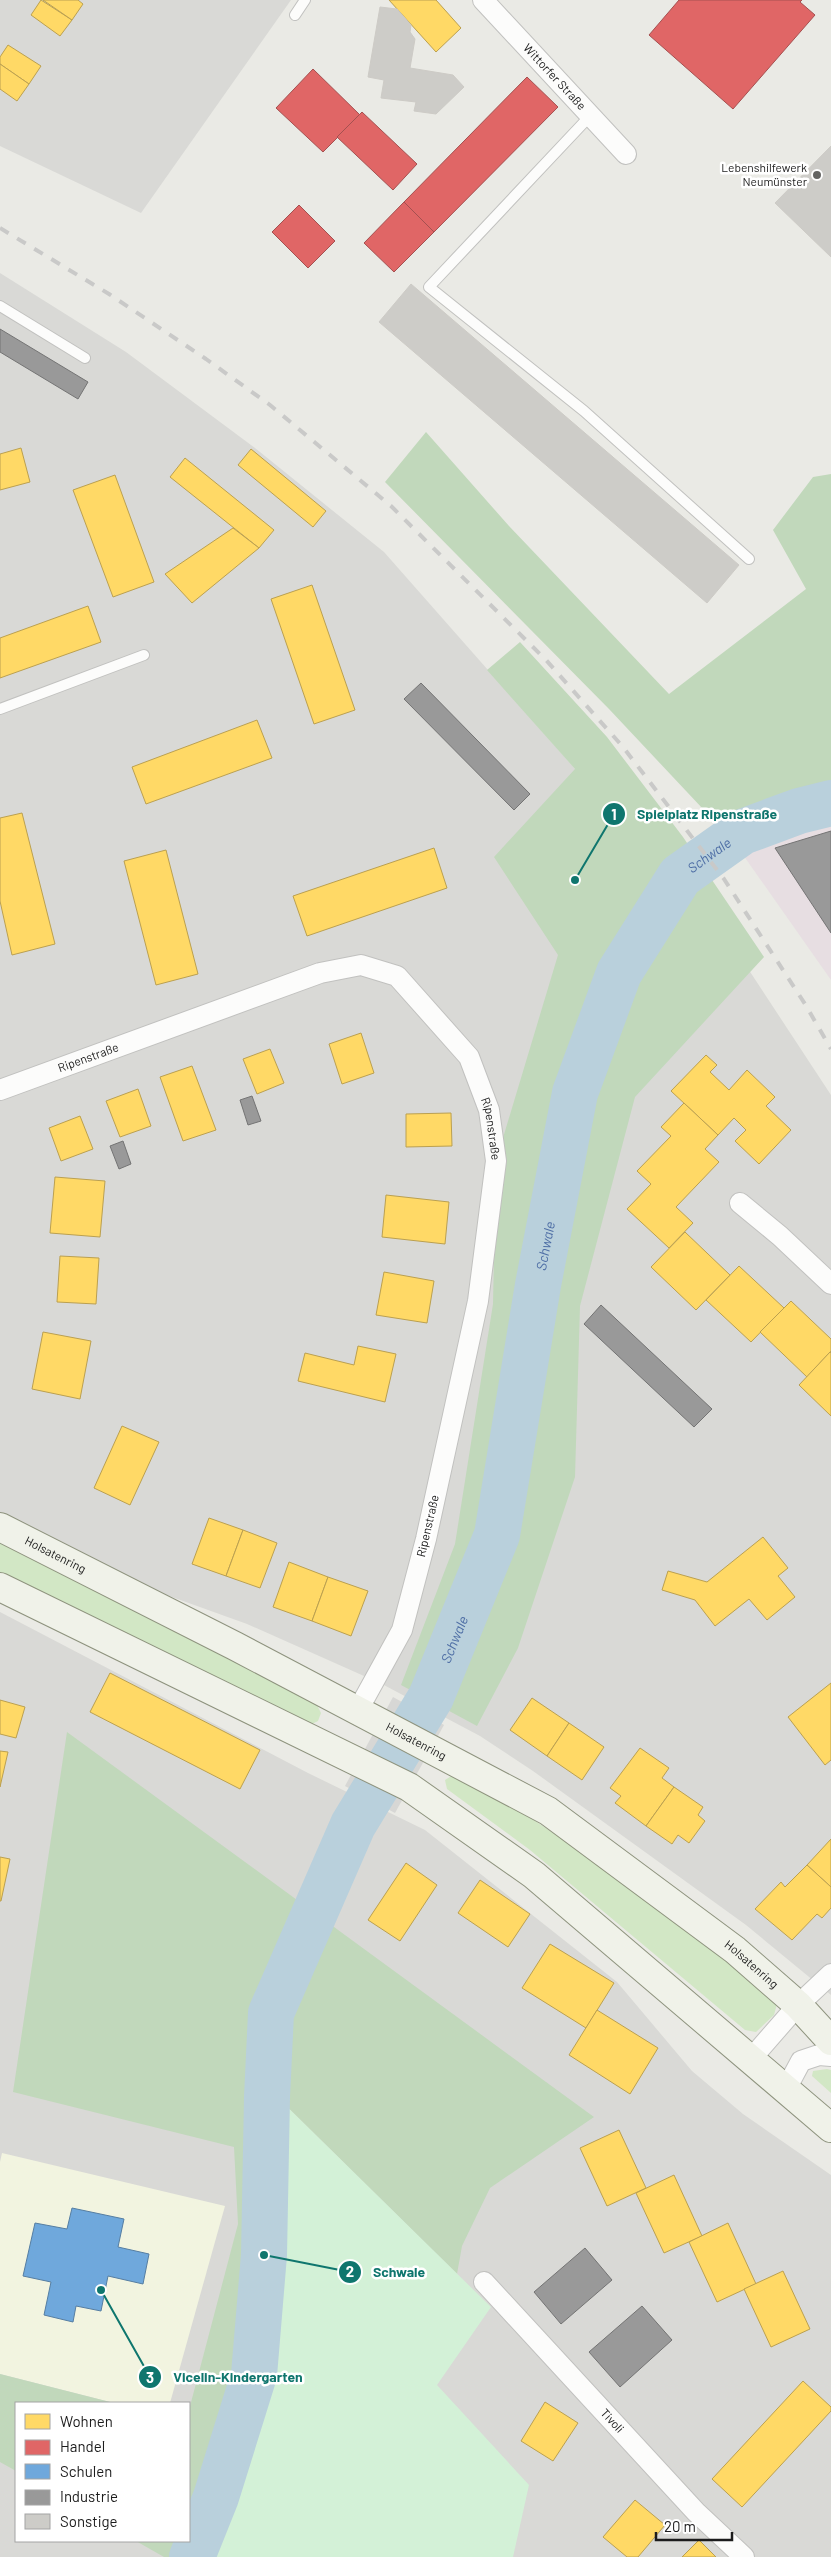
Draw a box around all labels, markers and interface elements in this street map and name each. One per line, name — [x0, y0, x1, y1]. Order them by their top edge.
street label: Wittorfer Straße — [521, 40, 589, 112]
place label: Lebenshilfewerk Neumünster — [721, 160, 808, 188]
marker: Lebenshilfewerk Neumünster — [811, 169, 823, 181]
callout: Spielplatz Ripenstraße — [602, 800, 787, 829]
text: 1 — [611, 805, 617, 823]
text: Spielplatz Ripenstraße — [637, 805, 777, 822]
water label: Schwale — [684, 834, 734, 876]
street label: Ripenstraße — [56, 1039, 120, 1074]
street label: Ripenstraße — [479, 1095, 504, 1161]
water label: Schwale — [532, 1220, 558, 1272]
street label: Ripenstraße — [413, 1493, 441, 1558]
street label: Holsatenring — [23, 1533, 89, 1575]
water label: Schwale — [437, 1613, 471, 1665]
street label: Holsatenring — [384, 1719, 449, 1762]
street label: Holsatenring — [722, 1937, 782, 1991]
callout: Schwale — [338, 2257, 435, 2286]
text: 2 — [346, 2262, 354, 2280]
text: Schwale — [373, 2263, 425, 2280]
callout: Vicelin-Kindergarten — [138, 2363, 312, 2392]
text: 3 — [146, 2368, 154, 2386]
text: Vicelin-Kindergarten — [173, 2368, 303, 2385]
legend — [15, 2402, 190, 2542]
street label: Tivoli — [598, 2405, 627, 2435]
text: Wohnen — [60, 2412, 113, 2430]
text: Handel — [60, 2437, 105, 2455]
text: Schulen — [60, 2462, 112, 2480]
text: Industrie — [60, 2487, 118, 2505]
scale bar — [656, 2510, 732, 2542]
text: Sonstige — [60, 2512, 118, 2530]
text: 20 m — [664, 2517, 696, 2535]

